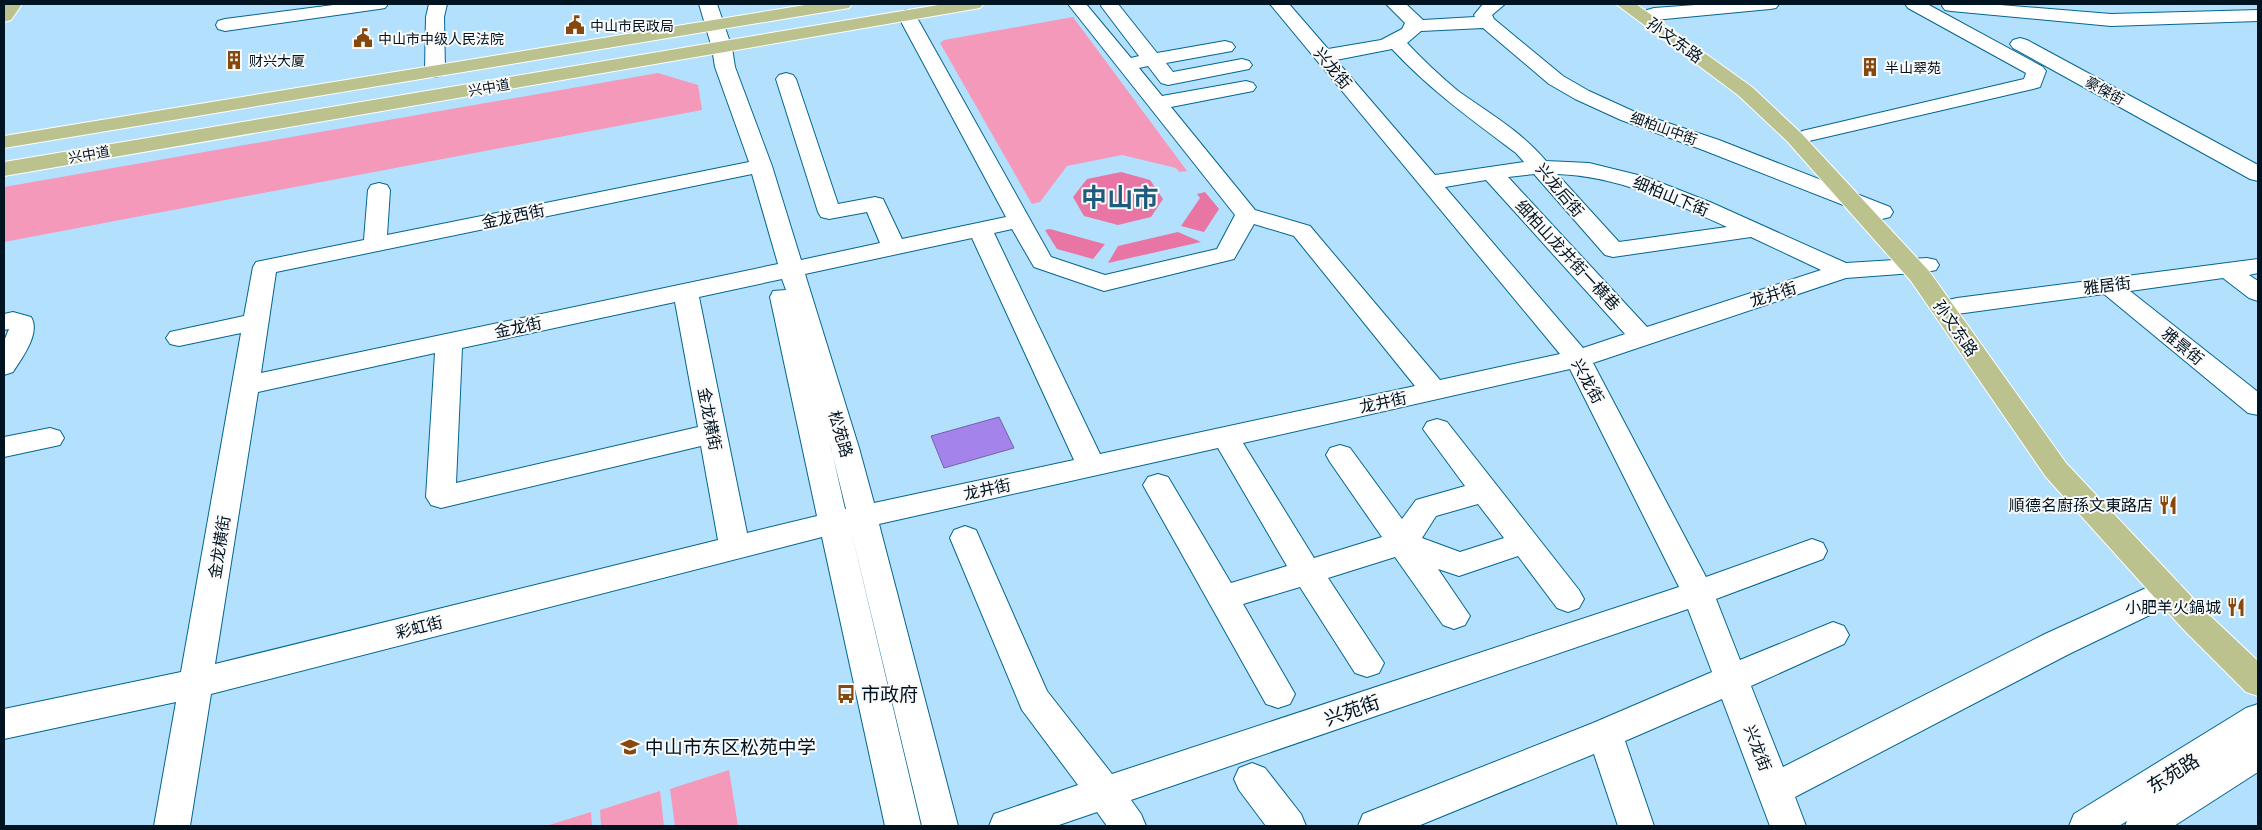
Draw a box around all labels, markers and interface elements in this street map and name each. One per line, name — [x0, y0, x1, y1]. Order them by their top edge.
street label: 孙文东路 — [1643, 12, 1707, 68]
public building icon: 中山市民政局 — [564, 14, 586, 36]
place label: 中山市民政局 — [590, 16, 674, 35]
public building icon: 中山市中级人民法院 — [352, 27, 374, 49]
place label: 中山市中级人民法院 — [378, 29, 504, 48]
street label: 兴龙街 — [1309, 43, 1357, 93]
building icon: 财兴大厦 — [223, 49, 245, 71]
place label: 财兴大厦 — [249, 51, 305, 70]
building icon: 半山翠苑 — [1859, 56, 1881, 78]
place label: 半山翠苑 — [1885, 58, 1941, 77]
street label: 豪傑街 — [2082, 72, 2128, 108]
street label: 兴中道 — [467, 74, 511, 100]
street label: 细柏山中街 — [1628, 107, 1700, 149]
street label: 兴中道 — [67, 141, 111, 167]
street label: 兴龙后街 — [1531, 158, 1589, 222]
street label: 细柏山下街 — [1630, 171, 1712, 221]
district label: 中山市 — [1081, 179, 1159, 215]
street label: 细柏山龙井街一横巷 — [1511, 195, 1625, 315]
street label: 金龙西街 — [479, 199, 547, 233]
street label: 雅居街 — [2082, 271, 2132, 299]
street label: 龙井街 — [1747, 276, 1799, 312]
street label: 孙文东路 — [1929, 295, 1983, 361]
street label: 金龙街 — [492, 311, 544, 343]
street label: 雅景街 — [2157, 322, 2209, 370]
street label: 兴龙街 — [1567, 355, 1609, 407]
street label: 金龙横街 — [693, 385, 727, 453]
street label: 龙井街 — [1357, 386, 1409, 418]
street label: 松苑路 — [824, 408, 858, 460]
street label: 龙井街 — [961, 473, 1013, 505]
place label: 順德名廚孫文東路店 — [2009, 494, 2153, 516]
restaurant icon: 順德名廚孫文東路店 — [2157, 494, 2179, 516]
street label: 金龙横街 — [203, 514, 235, 580]
place label: 小肥羊火鍋城 — [2125, 596, 2221, 618]
restaurant icon: 小肥羊火鍋城 — [2225, 596, 2247, 618]
street label: 彩虹街 — [393, 611, 445, 643]
place label: 市政府 — [861, 681, 918, 707]
bus stop icon: 市政府 — [835, 683, 857, 705]
street label: 兴苑街 — [1321, 688, 1383, 732]
street label: 兴龙街 — [1739, 722, 1777, 774]
place label: 中山市东区松苑中学 — [645, 734, 816, 760]
school or university icon: 中山市东区松苑中学 — [619, 736, 641, 758]
street label: 东苑路 — [2142, 747, 2204, 799]

